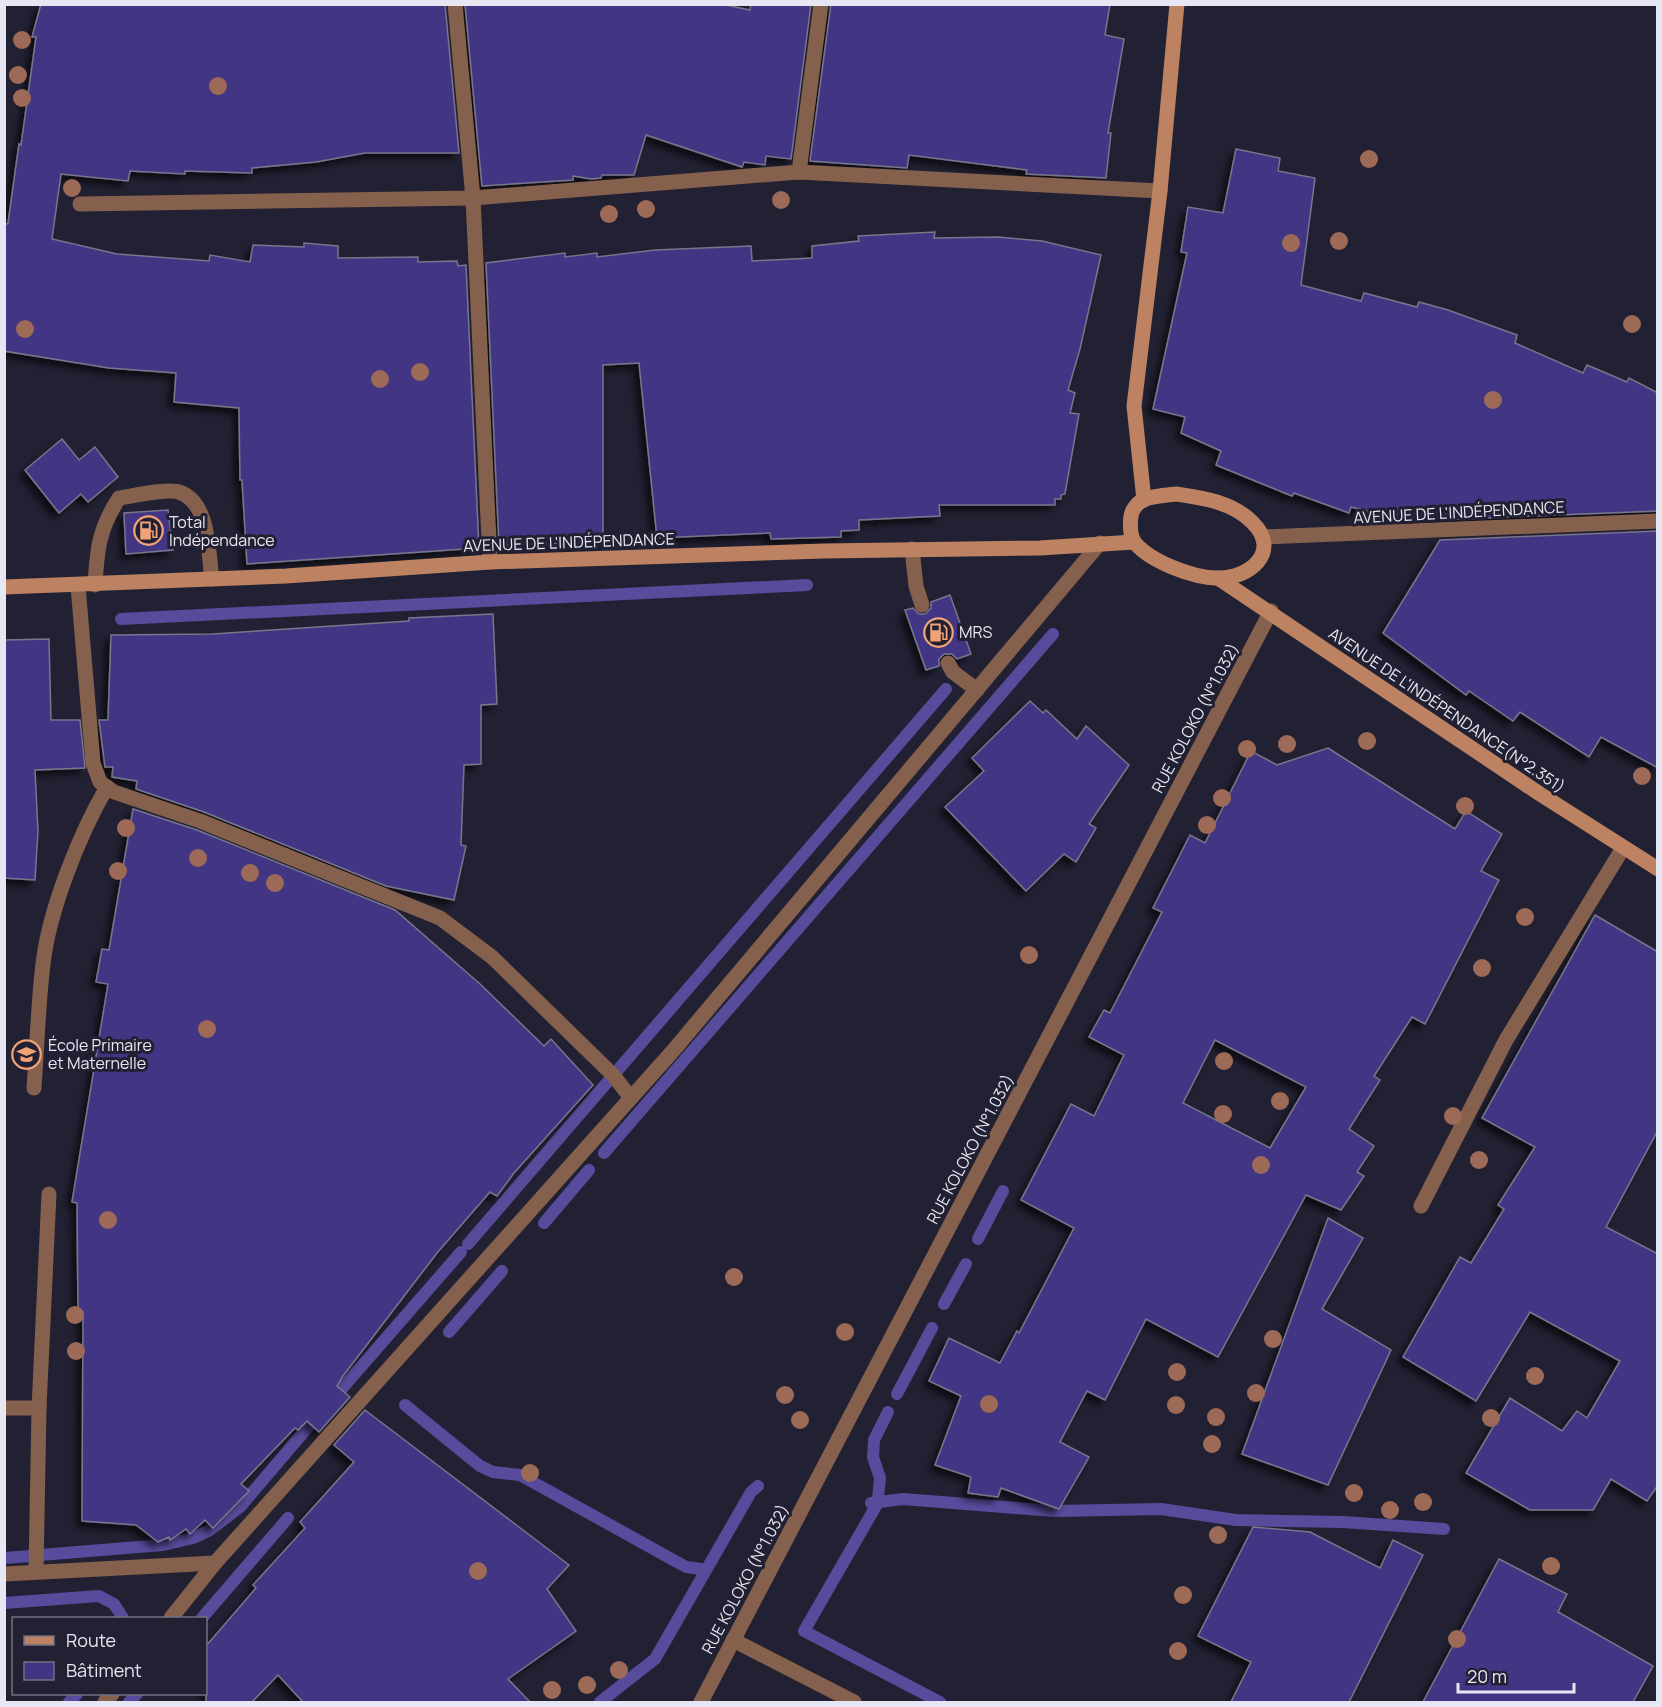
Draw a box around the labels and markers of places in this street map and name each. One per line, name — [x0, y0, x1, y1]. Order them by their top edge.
place label: Total Indépendance — [169, 511, 275, 551]
fuel station icon: Total Indépendance — [132, 515, 164, 547]
fuel station icon: MRS — [922, 616, 954, 648]
place label: MRS — [959, 621, 993, 643]
place label: École Primaire et Maternelle — [48, 1034, 152, 1074]
school or university icon: École Primaire et Maternelle — [11, 1038, 43, 1070]

